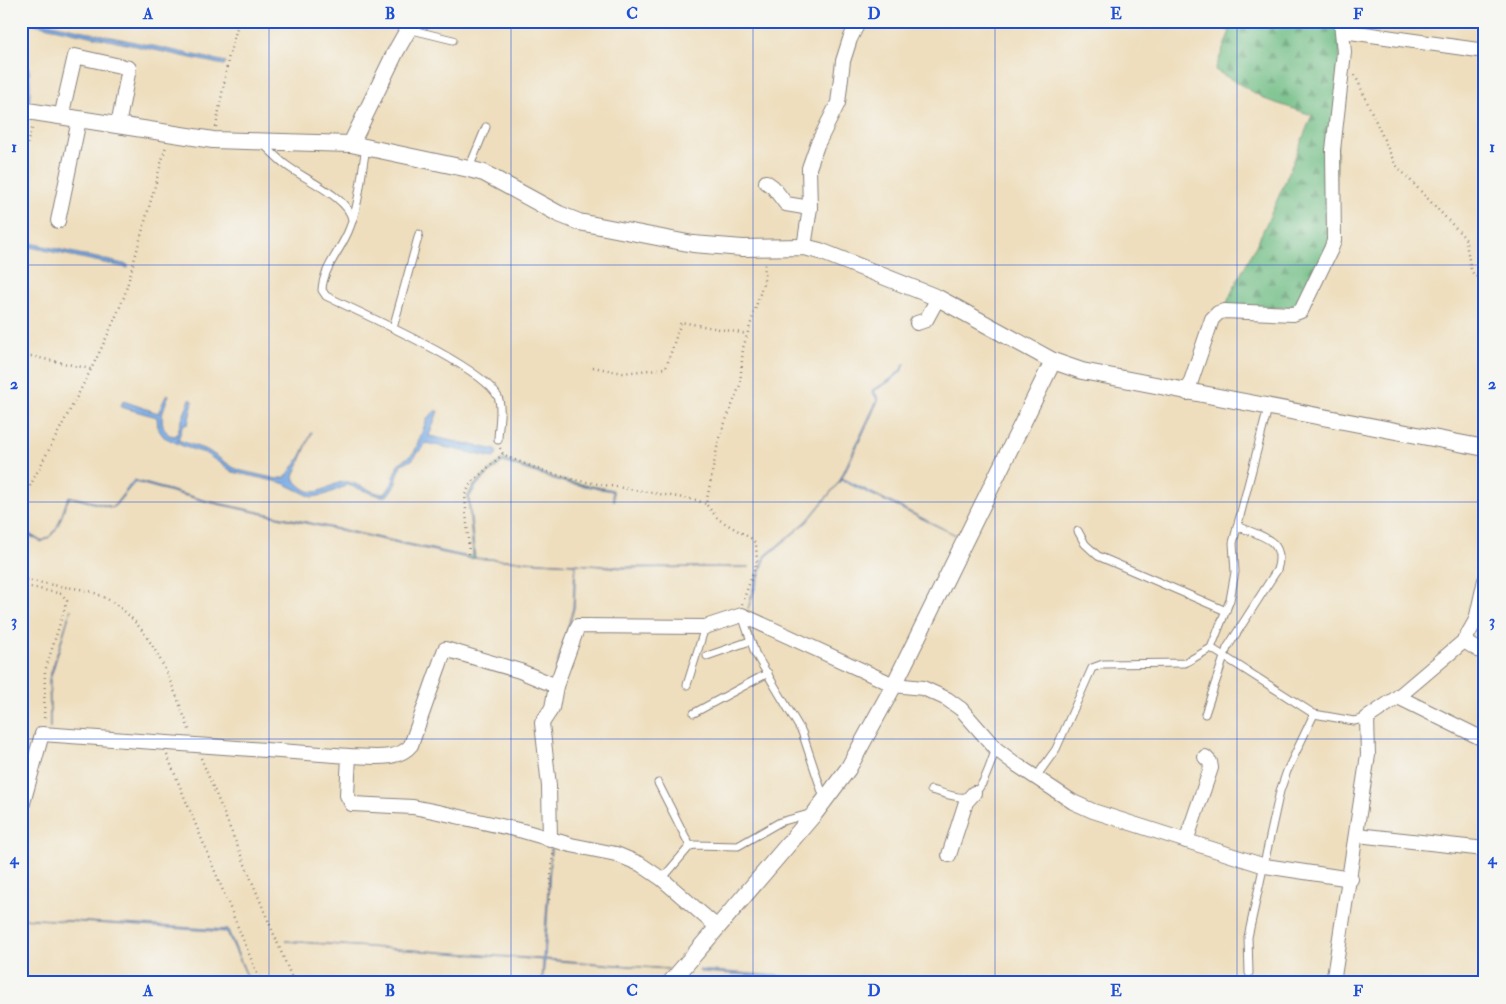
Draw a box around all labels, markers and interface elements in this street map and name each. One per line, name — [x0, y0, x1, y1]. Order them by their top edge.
text: A — [142, 4, 154, 24]
text: B — [385, 4, 395, 24]
text: C — [626, 4, 638, 24]
text: D — [867, 4, 881, 24]
text: E — [1110, 4, 1122, 24]
text: F — [1353, 4, 1363, 24]
text: 1 — [11, 137, 17, 157]
text: 1 — [1489, 137, 1495, 157]
text: 2 — [10, 374, 18, 394]
text: 2 — [1488, 374, 1496, 394]
text: 3 — [11, 611, 17, 631]
text: 3 — [1489, 611, 1495, 631]
text: 4 — [9, 849, 20, 869]
text: 4 — [1487, 849, 1498, 869]
text: A — [142, 981, 154, 1001]
text: B — [385, 981, 395, 1001]
text: C — [626, 981, 638, 1001]
text: D — [867, 981, 881, 1001]
text: E — [1110, 981, 1122, 1001]
text: F — [1353, 981, 1363, 1001]

